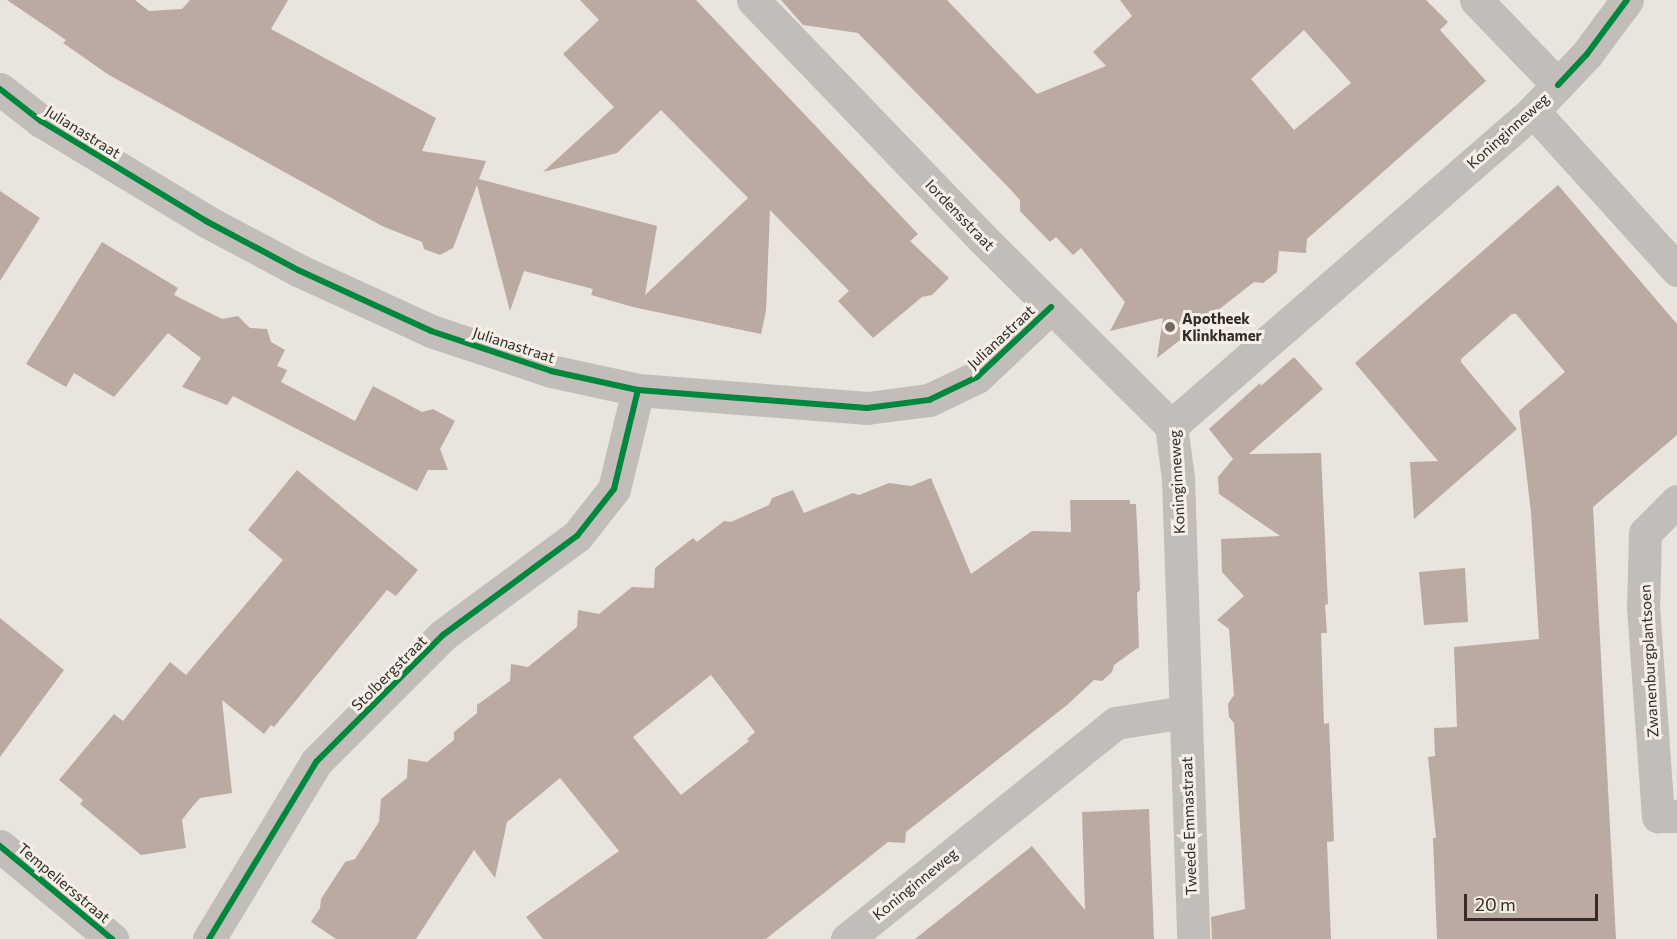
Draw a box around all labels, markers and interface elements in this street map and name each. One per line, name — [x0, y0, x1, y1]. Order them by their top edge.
street label: Koninginneweg — [1463, 89, 1553, 173]
street label: Julianastraat — [42, 102, 124, 162]
street label: Iordensstraat — [922, 176, 998, 254]
street label: Julianastraat — [964, 301, 1038, 373]
place label: Apotheek Klinkhamer — [1182, 309, 1262, 344]
marker: Apotheek Klinkhamer — [1163, 320, 1177, 334]
street label: Julianastraat — [471, 323, 557, 367]
street label: Koninginneweg — [1165, 429, 1189, 535]
street label: Zwanenburgplantsoen — [1636, 584, 1662, 738]
street label: Stolbergstraat — [348, 632, 430, 714]
street label: Tweede Emmastraat — [1178, 756, 1200, 896]
street label: Tempeliersstraat — [14, 839, 114, 927]
street label: Koninginneweg — [869, 844, 961, 924]
scale bar — [1467, 882, 1600, 920]
text: 20 m — [1475, 893, 1516, 915]

